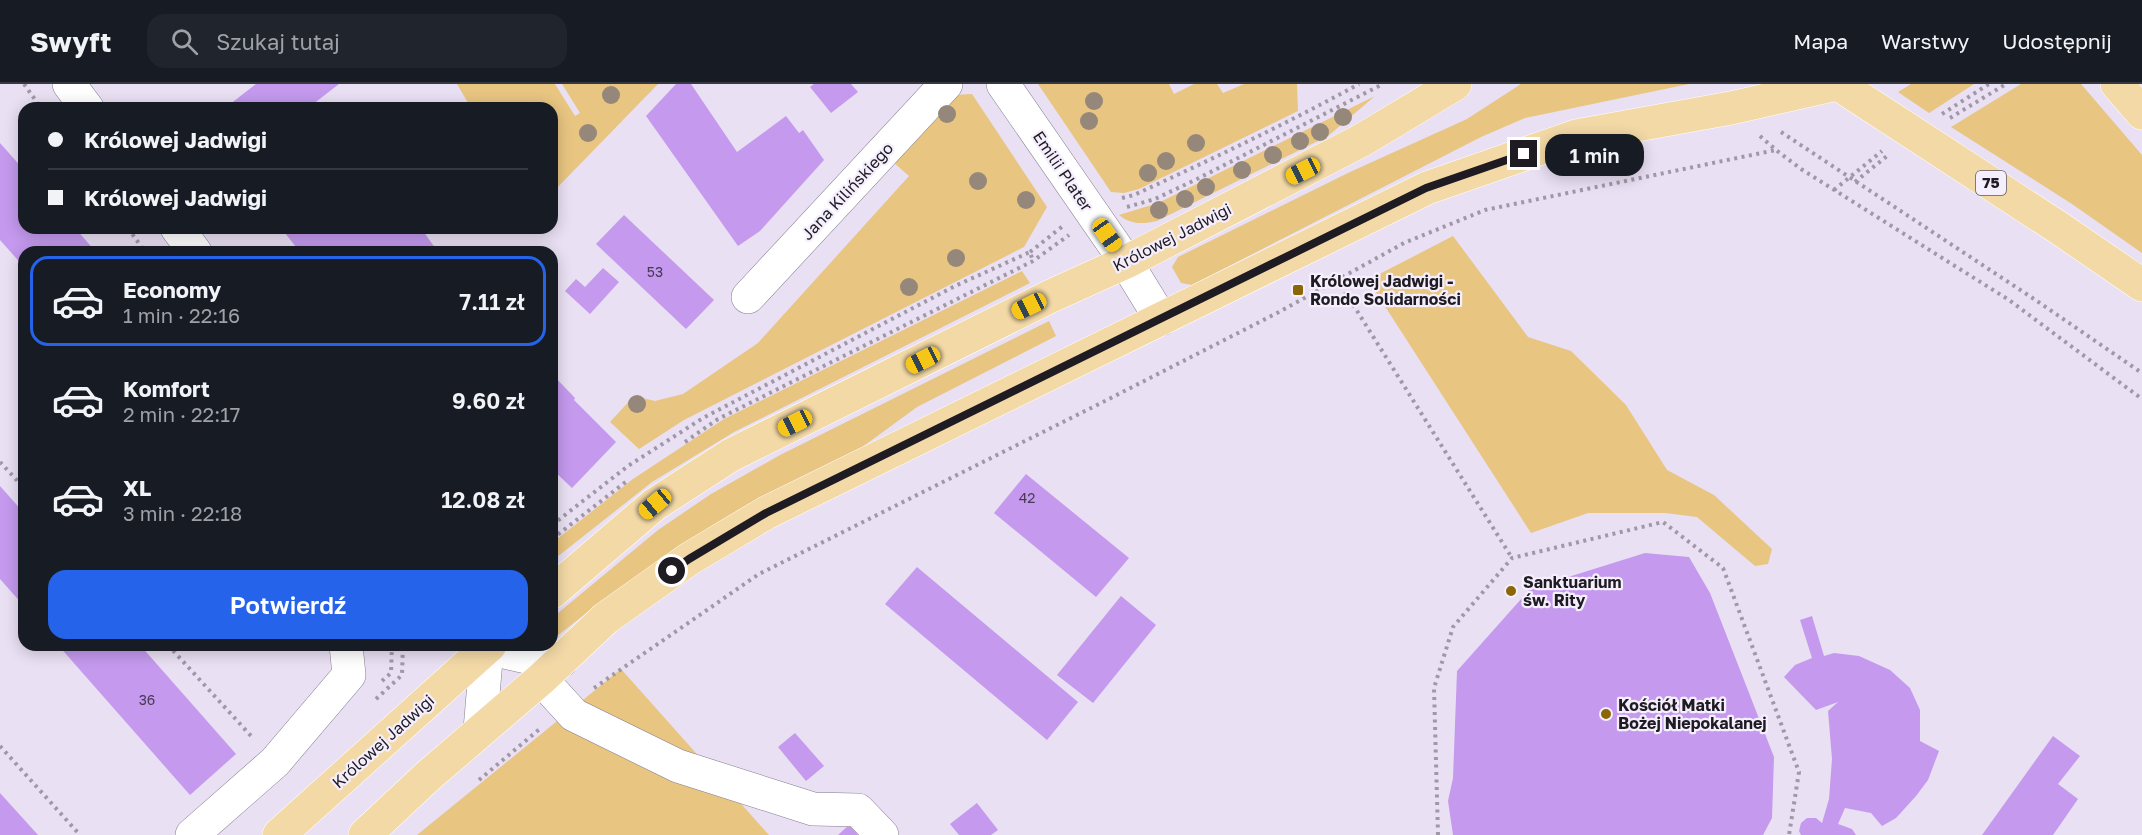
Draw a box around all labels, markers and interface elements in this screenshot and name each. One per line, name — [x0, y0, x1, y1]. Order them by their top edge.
search box — [147, 14, 567, 68]
text: Swyft — [30, 25, 111, 58]
icon: search — [168, 25, 201, 58]
text: Szukaj tutaj — [216, 28, 340, 55]
text: Mapa — [1793, 28, 1848, 54]
text: Warstwy — [1881, 28, 1969, 54]
text: Udostępnij — [2002, 28, 2112, 54]
text: Królowej Jadwigi — [84, 126, 267, 153]
street label: Emilii Plater — [1029, 127, 1097, 215]
callout: 1 min — [1545, 133, 1644, 175]
street label: Jana Kilińskiego — [797, 138, 897, 244]
route end — [1510, 140, 1537, 167]
text: 1 min — [1569, 143, 1620, 167]
car — [1283, 155, 1323, 187]
road number: 75 — [1976, 171, 2006, 195]
text: Królowej Jadwigi — [84, 184, 267, 211]
street label: Królowej Jadwigi — [1109, 198, 1235, 276]
car — [1089, 215, 1125, 255]
house number: 53 — [647, 263, 663, 280]
place label: Królowej Jadwigi - Rondo Solidarności — [1310, 271, 1461, 309]
icon: car — [51, 274, 105, 328]
text: Economy — [123, 276, 221, 303]
marker: Królowej Jadwigi - Rondo Solidarności — [1291, 283, 1305, 297]
text: 7.11 zł — [459, 288, 525, 315]
car — [1009, 290, 1049, 322]
text: 1 min · 22:16 — [123, 303, 240, 327]
car — [903, 344, 943, 376]
icon: car — [51, 373, 105, 427]
text: Komfort — [123, 375, 210, 402]
text: 9.60 zł — [452, 387, 525, 414]
text: 2 min · 22:17 — [123, 402, 240, 426]
car — [775, 407, 815, 439]
icon: car — [51, 472, 105, 526]
text: XL — [123, 474, 151, 501]
text: 12.08 zł — [441, 486, 525, 513]
car — [635, 486, 675, 522]
house number: 42 — [1019, 489, 1035, 506]
text: 3 min · 22:18 — [123, 501, 242, 525]
route start — [658, 557, 685, 584]
button: Potwierdź — [48, 570, 528, 639]
place label: Sanktuarium św. Rity — [1523, 572, 1622, 610]
marker: Sanktuarium św. Rity — [1504, 584, 1518, 598]
street label: Królowej Jadwigi — [328, 690, 438, 792]
house number: 36 — [139, 691, 155, 708]
place label: Kościół Matki Bożej Niepokalanej — [1618, 695, 1767, 733]
marker: Kościół Matki Bożej Niepokalanej — [1599, 707, 1613, 721]

